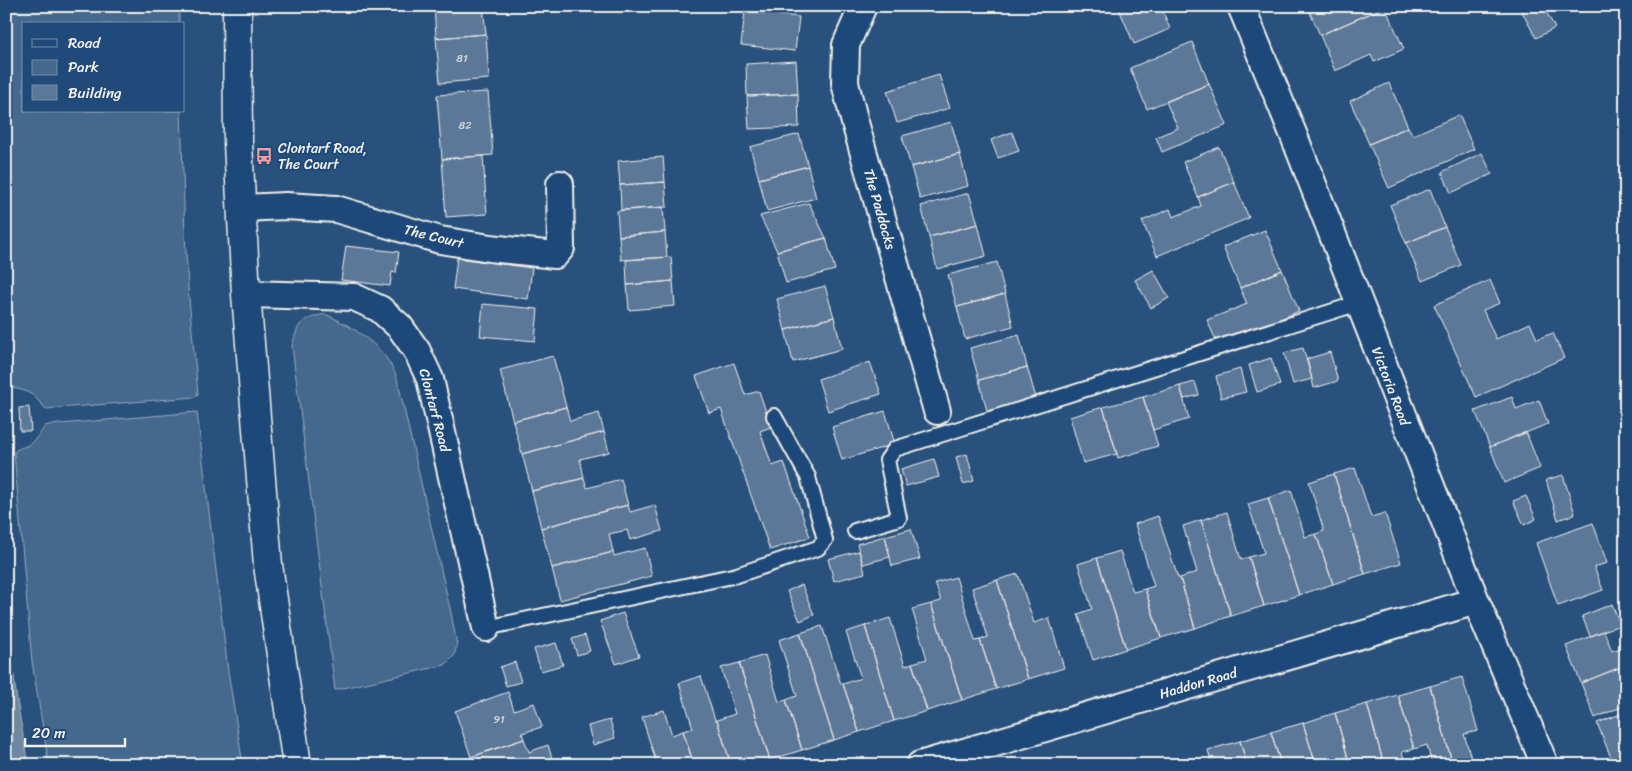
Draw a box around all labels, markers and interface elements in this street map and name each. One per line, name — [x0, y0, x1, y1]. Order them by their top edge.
legend — [22, 22, 185, 112]
text: Road — [68, 30, 101, 56]
house number: 81 — [456, 49, 468, 68]
text: Park — [68, 54, 99, 80]
text: Building — [68, 80, 122, 106]
house number: 82 — [459, 116, 472, 135]
place label: Clontarf Road, The Court — [278, 136, 367, 177]
bus stop icon: Clontarf Road, The Court — [254, 146, 274, 166]
street label: The Paddocks — [856, 166, 903, 253]
street label: The Court — [401, 217, 468, 256]
street label: Victoria Road — [1364, 343, 1418, 431]
street label: Clontarf Road — [411, 366, 458, 456]
street label: Haddon Road — [1156, 660, 1242, 707]
house number: 91 — [493, 710, 505, 729]
scale bar — [25, 716, 125, 748]
text: 20 m — [32, 720, 66, 746]

